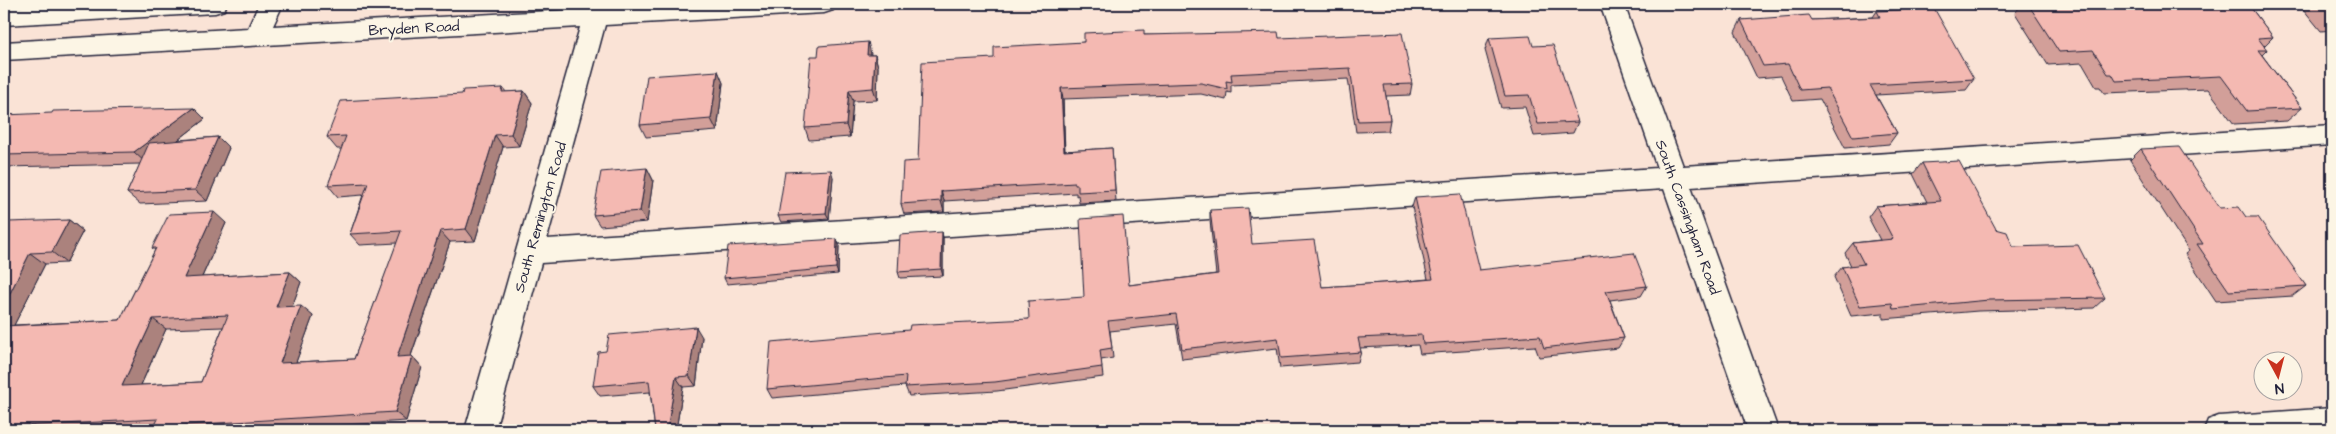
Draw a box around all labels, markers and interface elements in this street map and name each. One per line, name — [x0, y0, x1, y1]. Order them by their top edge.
street label: Bryden Road — [368, 16, 460, 42]
street label: South Cassingham Road — [1649, 137, 1725, 298]
street label: South Remington Road — [509, 139, 573, 295]
north arrow — [2254, 352, 2304, 402]
text: N — [2274, 377, 2285, 398]

